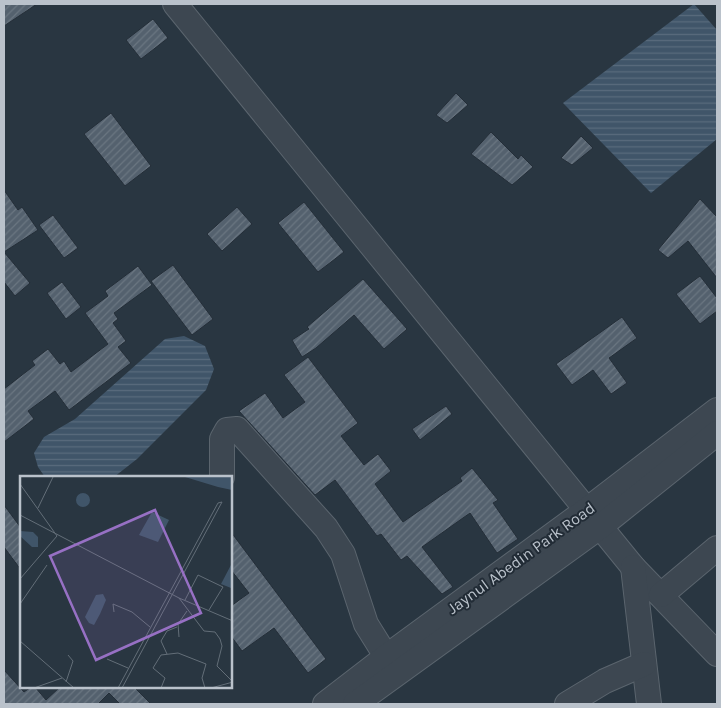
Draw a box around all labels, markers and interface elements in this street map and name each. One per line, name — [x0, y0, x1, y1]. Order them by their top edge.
inset map — [20, 476, 232, 688]
street label: Jaynul Abedin Park Road — [443, 498, 599, 618]

